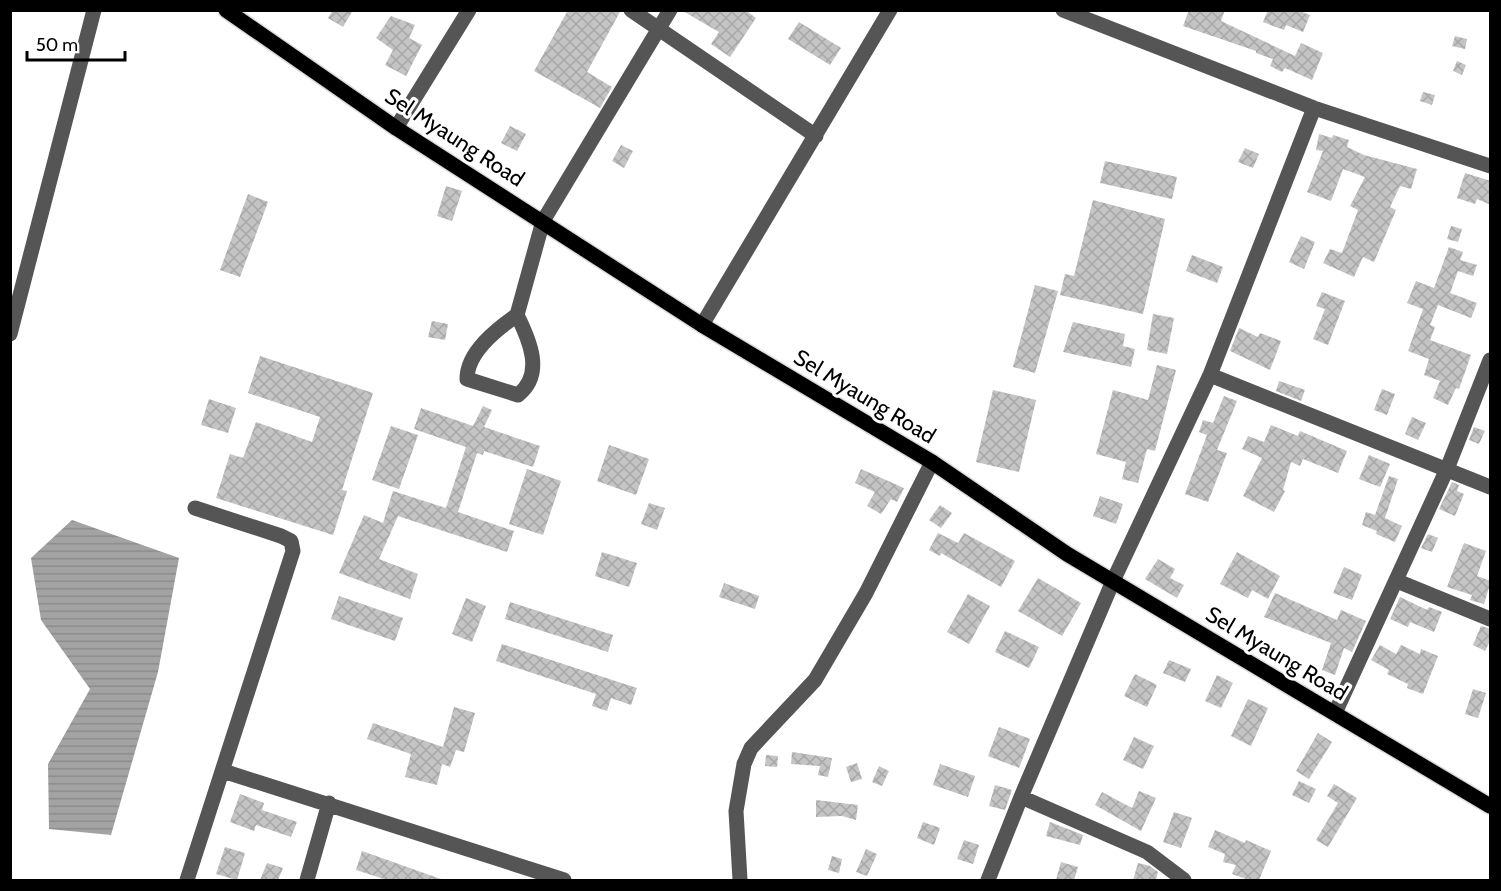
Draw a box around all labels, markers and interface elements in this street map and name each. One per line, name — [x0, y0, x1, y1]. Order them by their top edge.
scale bar — [27, 24, 124, 62]
text: 50 m — [36, 34, 78, 56]
street label: Sel Myaung Road — [380, 82, 529, 192]
street label: Sel Myaung Road — [789, 343, 941, 449]
street label: Sel Myaung Road — [1201, 600, 1353, 706]

